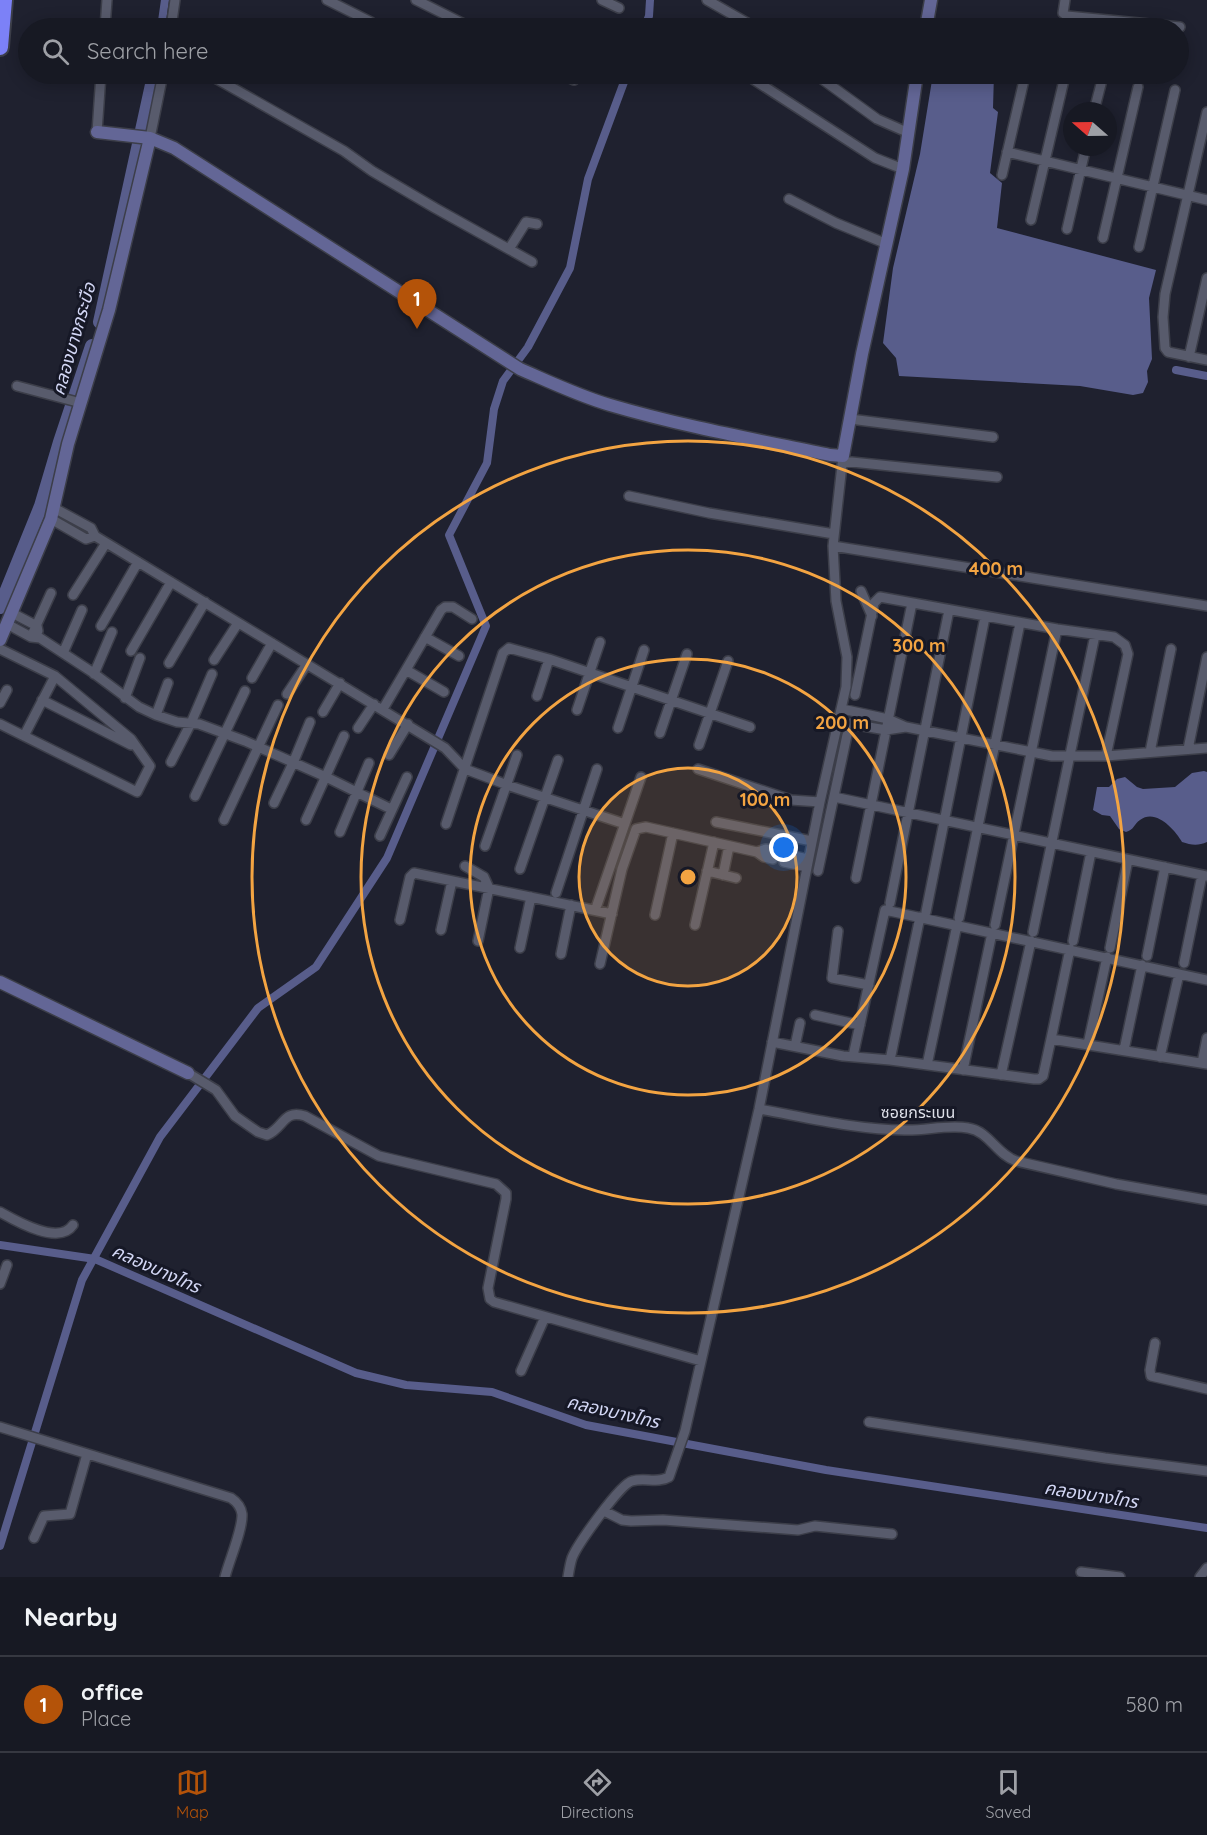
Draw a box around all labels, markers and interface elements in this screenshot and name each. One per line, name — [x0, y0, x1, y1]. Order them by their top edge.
search box — [18, 18, 1189, 84]
icon: search — [39, 35, 72, 68]
text: Search here — [87, 37, 208, 65]
north arrow — [1063, 102, 1117, 156]
water label: คลองบางกระบือ — [46, 279, 101, 398]
pin: 1 — [398, 280, 436, 329]
text: 400 m — [969, 557, 1023, 580]
text: 300 m — [892, 634, 946, 657]
text: 200 m — [815, 711, 869, 734]
text: 100 m — [740, 788, 790, 811]
your location — [769, 833, 798, 862]
centre of rings — [678, 867, 698, 887]
street label: ซอยกระเบน — [881, 1102, 955, 1122]
water label: คลองบางไทร — [108, 1239, 205, 1299]
water label: คลองบางไทร — [565, 1390, 663, 1434]
water label: คลองบางไทร — [1043, 1476, 1141, 1513]
text: Nearby — [24, 1600, 118, 1633]
text: office — [81, 1678, 144, 1706]
text: 1 — [40, 1692, 47, 1717]
text: 580 m — [1126, 1692, 1183, 1717]
text: Place — [81, 1706, 131, 1731]
tab: Map — [176, 1766, 209, 1822]
tab: Directions — [561, 1766, 634, 1822]
tab: Saved — [986, 1766, 1031, 1822]

